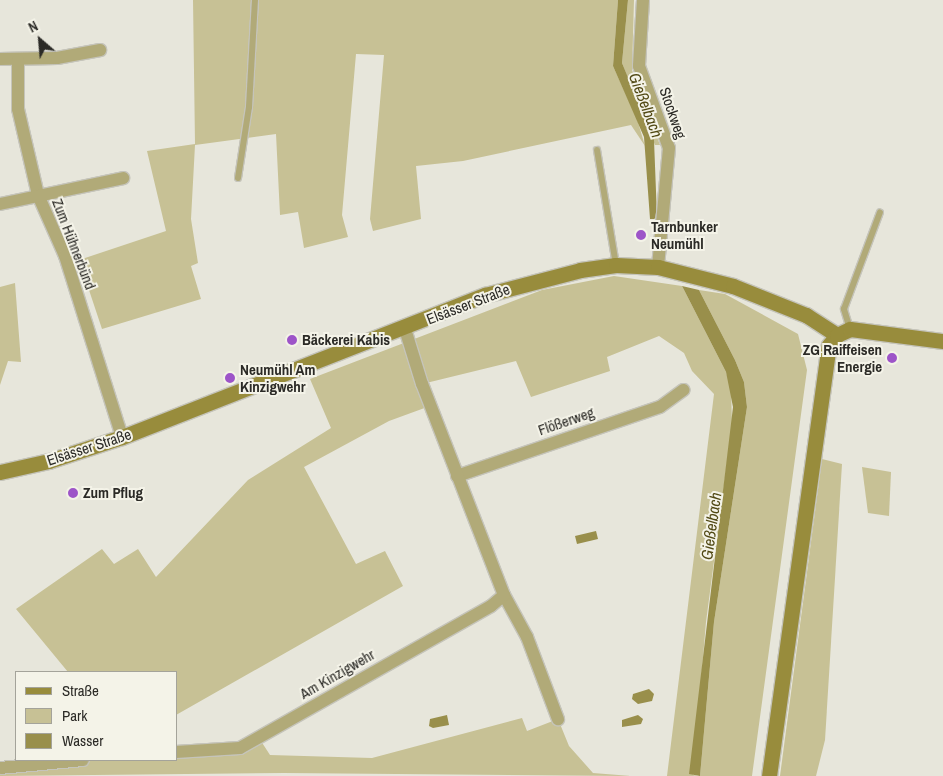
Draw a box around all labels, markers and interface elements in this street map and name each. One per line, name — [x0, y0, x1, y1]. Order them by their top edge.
north arrow — [15, 15, 65, 65]
text: N — [25, 17, 41, 37]
water label: Gießelbach — [625, 70, 667, 140]
street label: Stockweg — [656, 85, 690, 141]
street label: Zum Hühnerbünd — [48, 196, 100, 292]
place label: Tarnbunker Neumühl — [651, 217, 718, 252]
marker: Tarnbunker Neumühl — [635, 229, 647, 241]
street label: Elsässer Straße — [424, 280, 512, 328]
place label: Bäckerei Kabis — [302, 331, 390, 349]
marker: Bäckerei Kabis — [286, 334, 298, 346]
place label: ZG Raiffeisen Energie — [803, 340, 882, 375]
marker: ZG Raiffeisen Energie — [886, 352, 898, 364]
place label: Neumühl Am Kinzigwehr — [240, 360, 316, 395]
marker: Neumühl Am Kinzigwehr — [224, 372, 236, 384]
street label: Flößerweg — [536, 403, 596, 439]
street label: Elsässer Straße — [45, 425, 133, 469]
place label: Zum Pflug — [83, 484, 143, 502]
marker: Zum Pflug — [67, 487, 79, 499]
water label: Gießelbach — [697, 491, 725, 561]
street label: Am Kinzigwehr — [296, 645, 378, 703]
legend — [15, 671, 178, 761]
text: Straße — [62, 680, 99, 701]
text: Park — [62, 705, 87, 726]
text: Wasser — [62, 730, 103, 751]

